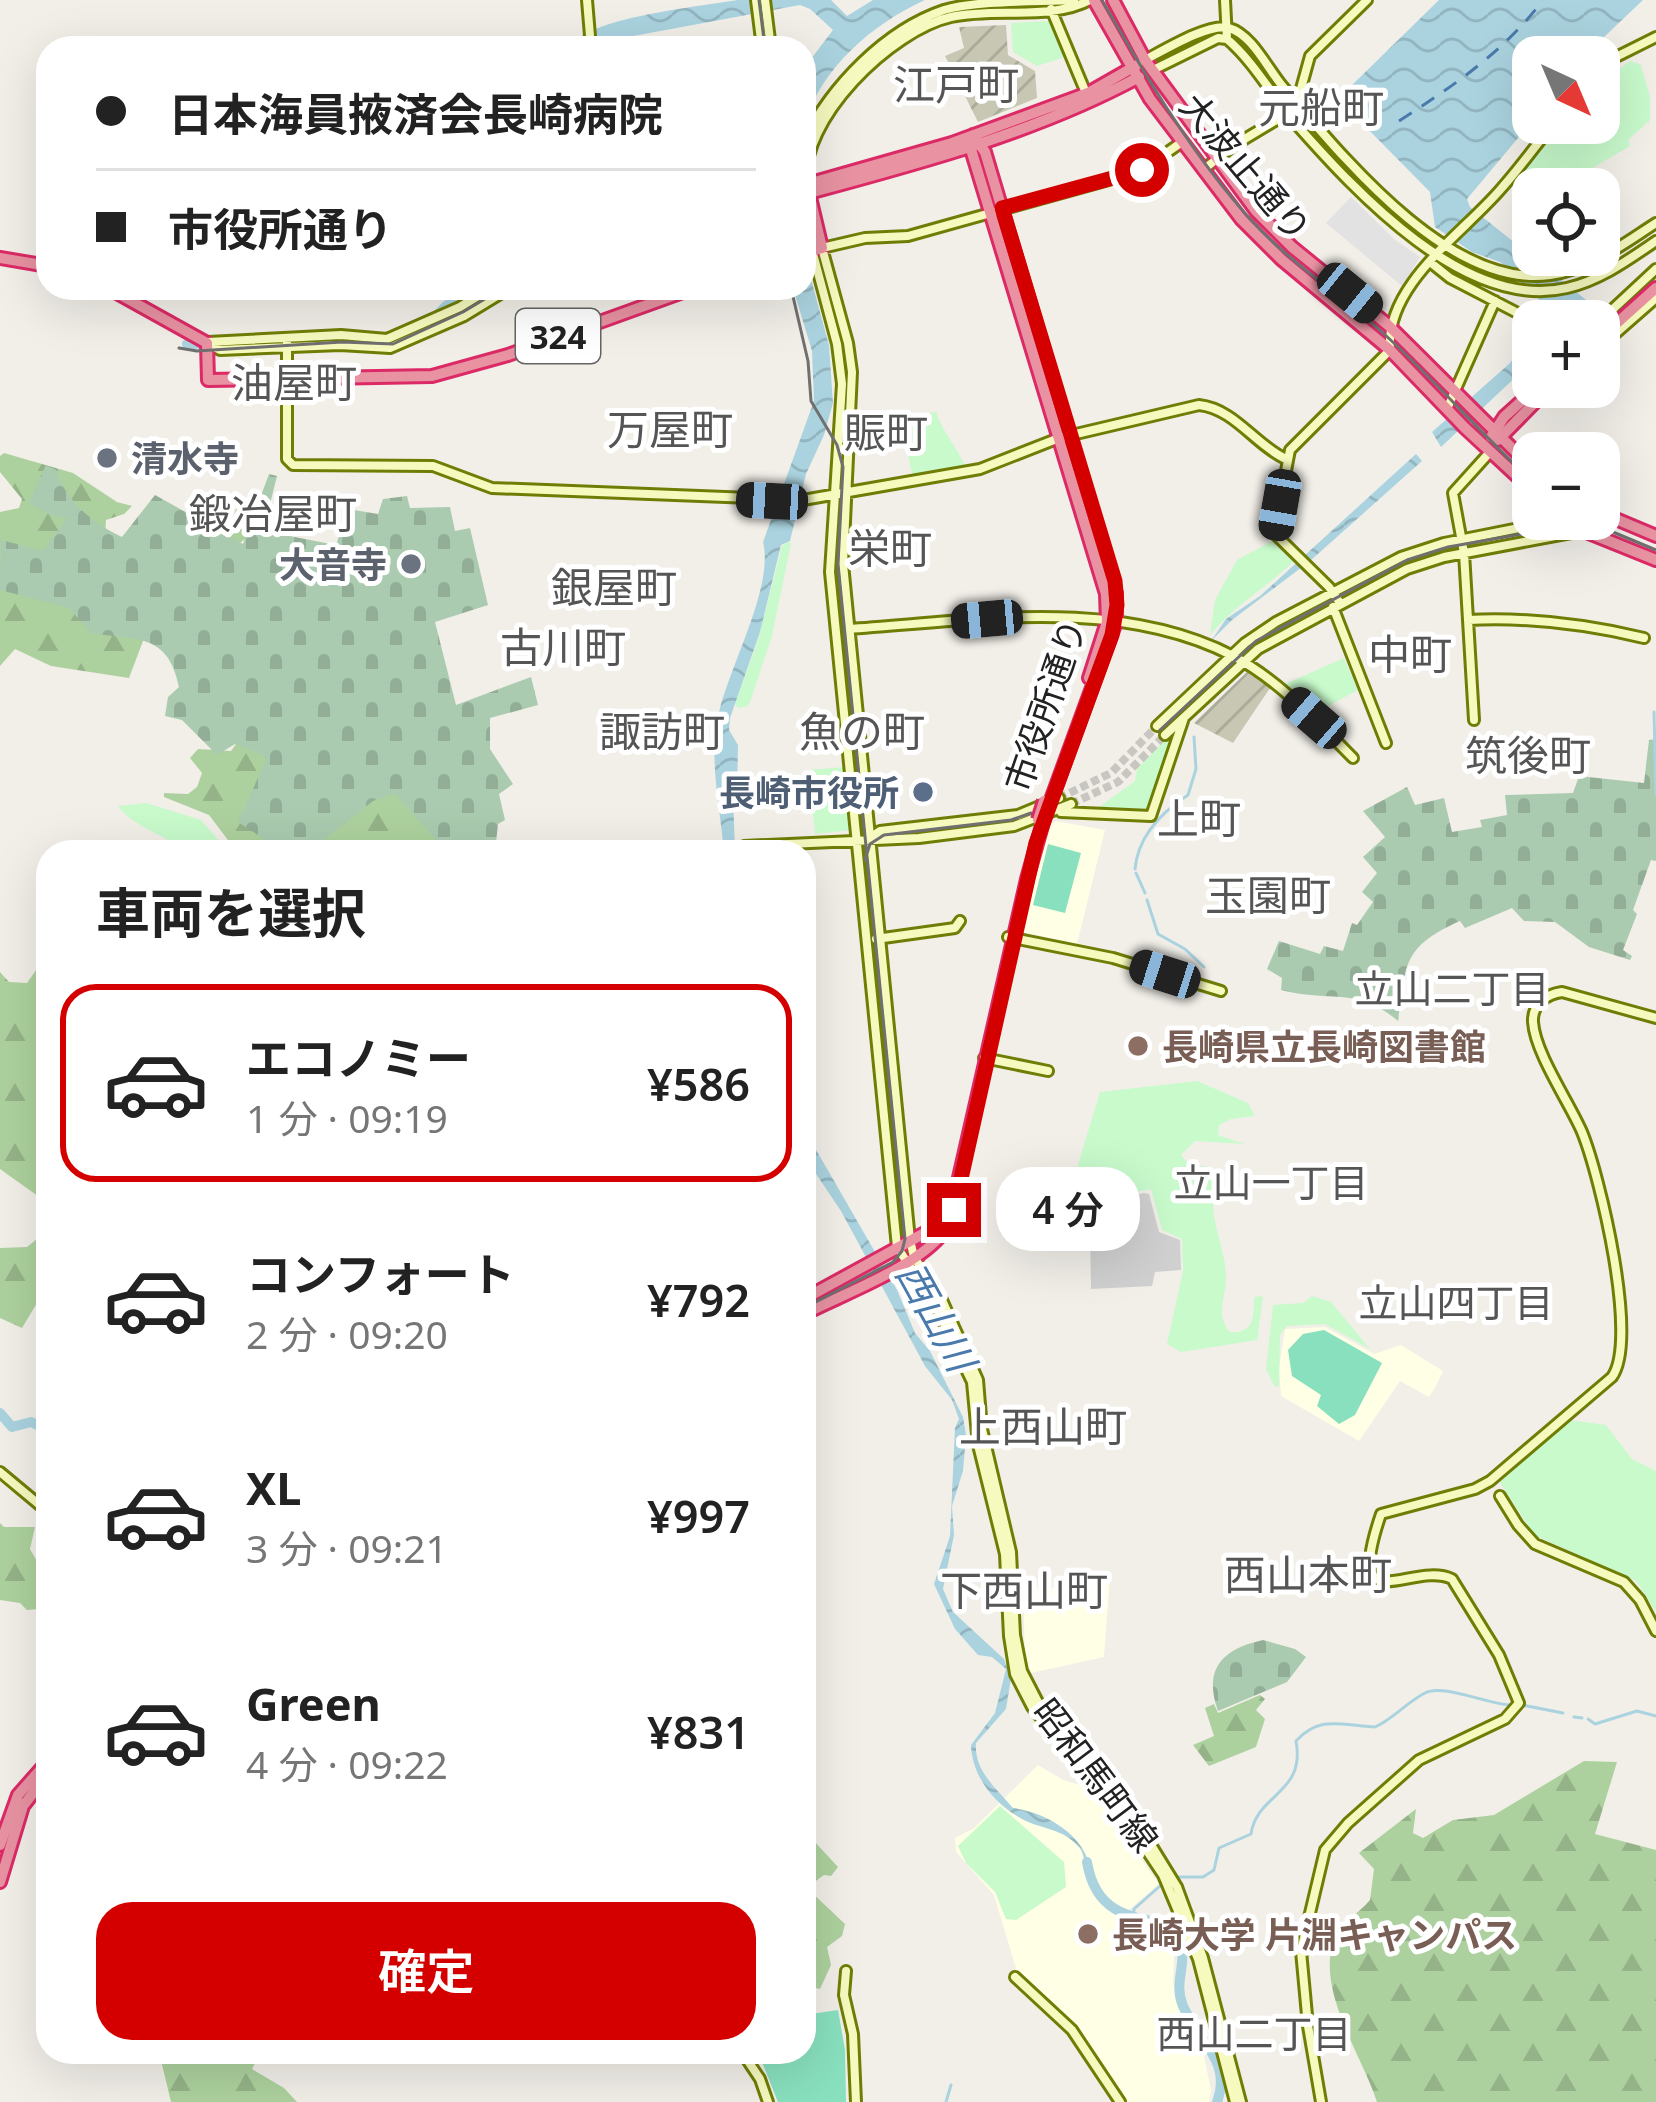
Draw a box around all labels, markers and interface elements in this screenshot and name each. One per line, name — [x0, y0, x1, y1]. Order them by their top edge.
north arrow — [1512, 36, 1620, 144]
map controls — [1512, 36, 1620, 540]
district label: 江戸町 — [893, 55, 1019, 112]
district label: 元船町 — [1258, 78, 1384, 135]
street label: 大波止通り — [1169, 82, 1323, 252]
text: 日本海員掖済会長崎病院 — [168, 83, 663, 144]
route start — [1115, 143, 1169, 197]
button: locate — [1512, 168, 1620, 276]
text: 市役所通り — [168, 198, 393, 259]
car — [1311, 256, 1389, 330]
button: + — [1512, 300, 1620, 408]
road number: 324 — [516, 309, 600, 363]
district label: 油屋町 — [231, 353, 357, 410]
district label: 万屋町 — [607, 400, 733, 457]
district label: 賑町 — [844, 403, 928, 460]
button: − — [1512, 432, 1620, 540]
place label: 清水寺 — [131, 434, 239, 483]
marker: 清水寺 — [94, 445, 120, 471]
car — [1256, 466, 1304, 544]
car — [735, 481, 809, 521]
district label: 鍛冶屋町 — [189, 484, 357, 541]
district label: 栄町 — [848, 519, 932, 576]
place label: 大音寺 — [279, 540, 387, 589]
marker: 大音寺 — [398, 551, 424, 577]
district label: 銀屋町 — [551, 558, 677, 615]
car — [950, 598, 1024, 640]
street label: 市役所通り — [993, 612, 1097, 798]
district label: 古川町 — [500, 618, 626, 675]
district label: 中町 — [1368, 625, 1452, 682]
car — [1275, 681, 1353, 755]
district label: 諏訪町 — [599, 702, 725, 759]
district label: 魚の町 — [799, 702, 925, 759]
district label: 筑後町 — [1465, 726, 1591, 783]
place label: 長崎市役所 — [719, 768, 899, 817]
marker: 長崎市役所 — [910, 779, 936, 805]
district label: 上町 — [1157, 789, 1241, 846]
district label: 玉園町 — [1205, 866, 1331, 923]
text: 車両を選択 — [96, 875, 366, 949]
car — [1125, 946, 1205, 1002]
district label: 立山二丁目 — [1354, 961, 1550, 1014]
place label: 長崎県立長崎図書館 — [1162, 1022, 1486, 1071]
text: エコノミー — [246, 1027, 471, 1088]
icon: car — [102, 1029, 210, 1137]
marker: 長崎県立長崎図書館 — [1125, 1033, 1151, 1059]
text: ¥586 — [647, 1053, 750, 1114]
text: 1 分 · 09:19 — [246, 1091, 448, 1144]
district label: 立山一丁目 — [1173, 1155, 1369, 1208]
callout: 4 分 — [996, 1168, 1140, 1252]
text: 4 分 — [1032, 1182, 1104, 1235]
route end — [927, 1183, 981, 1237]
text: コンフォート — [246, 1243, 515, 1304]
icon: car — [102, 1245, 210, 1353]
water label: 西山川 — [885, 1252, 990, 1384]
text: ¥792 — [647, 1269, 750, 1330]
district label: 立山四丁目 — [1358, 1275, 1554, 1328]
text: 2 分 · 09:20 — [246, 1307, 448, 1360]
district label: 上西山町 — [959, 1397, 1127, 1454]
text: XL — [246, 1457, 301, 1518]
icon: car — [102, 1461, 210, 1569]
text: ¥997 — [647, 1485, 750, 1546]
text: 3 分 · 09:21 — [246, 1521, 448, 1574]
district label: 西山本町 — [1224, 1545, 1392, 1602]
district label: 下西山町 — [940, 1561, 1108, 1618]
text: Green — [246, 1673, 381, 1734]
icon: car — [102, 1677, 210, 1785]
street label: 昭和馬町線 — [1022, 1688, 1170, 1862]
text: ¥831 — [647, 1701, 750, 1762]
text: 4 分 · 09:22 — [246, 1737, 448, 1790]
button: 確定 — [96, 1902, 756, 2040]
place label: 長崎大学 片淵キャンパス — [1112, 1910, 1517, 1959]
marker: 長崎大学 片淵キャンパス — [1075, 1921, 1101, 1947]
district label: 西山二丁目 — [1156, 2006, 1352, 2059]

